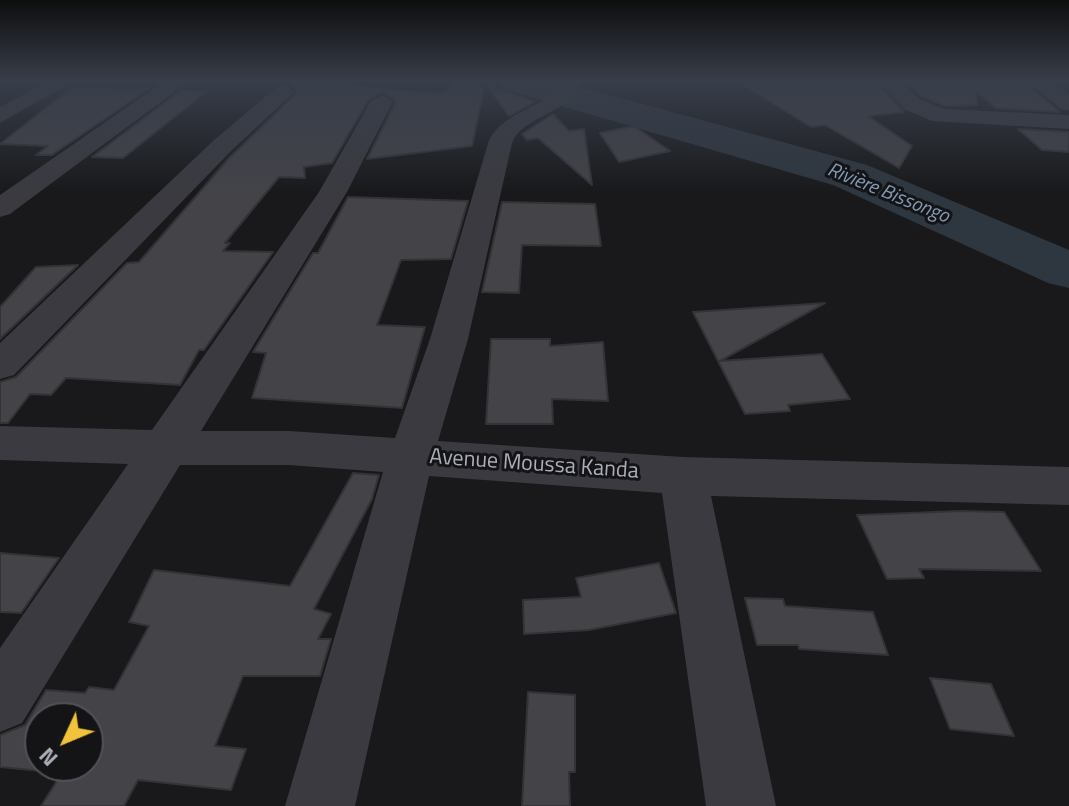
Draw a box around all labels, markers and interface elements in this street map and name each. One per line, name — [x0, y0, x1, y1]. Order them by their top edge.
water label: Rivière Bissongo — [823, 159, 953, 229]
street label: Avenue Moussa Kanda — [429, 445, 639, 485]
north arrow — [24, 702, 104, 782]
text: N — [31, 740, 66, 775]

